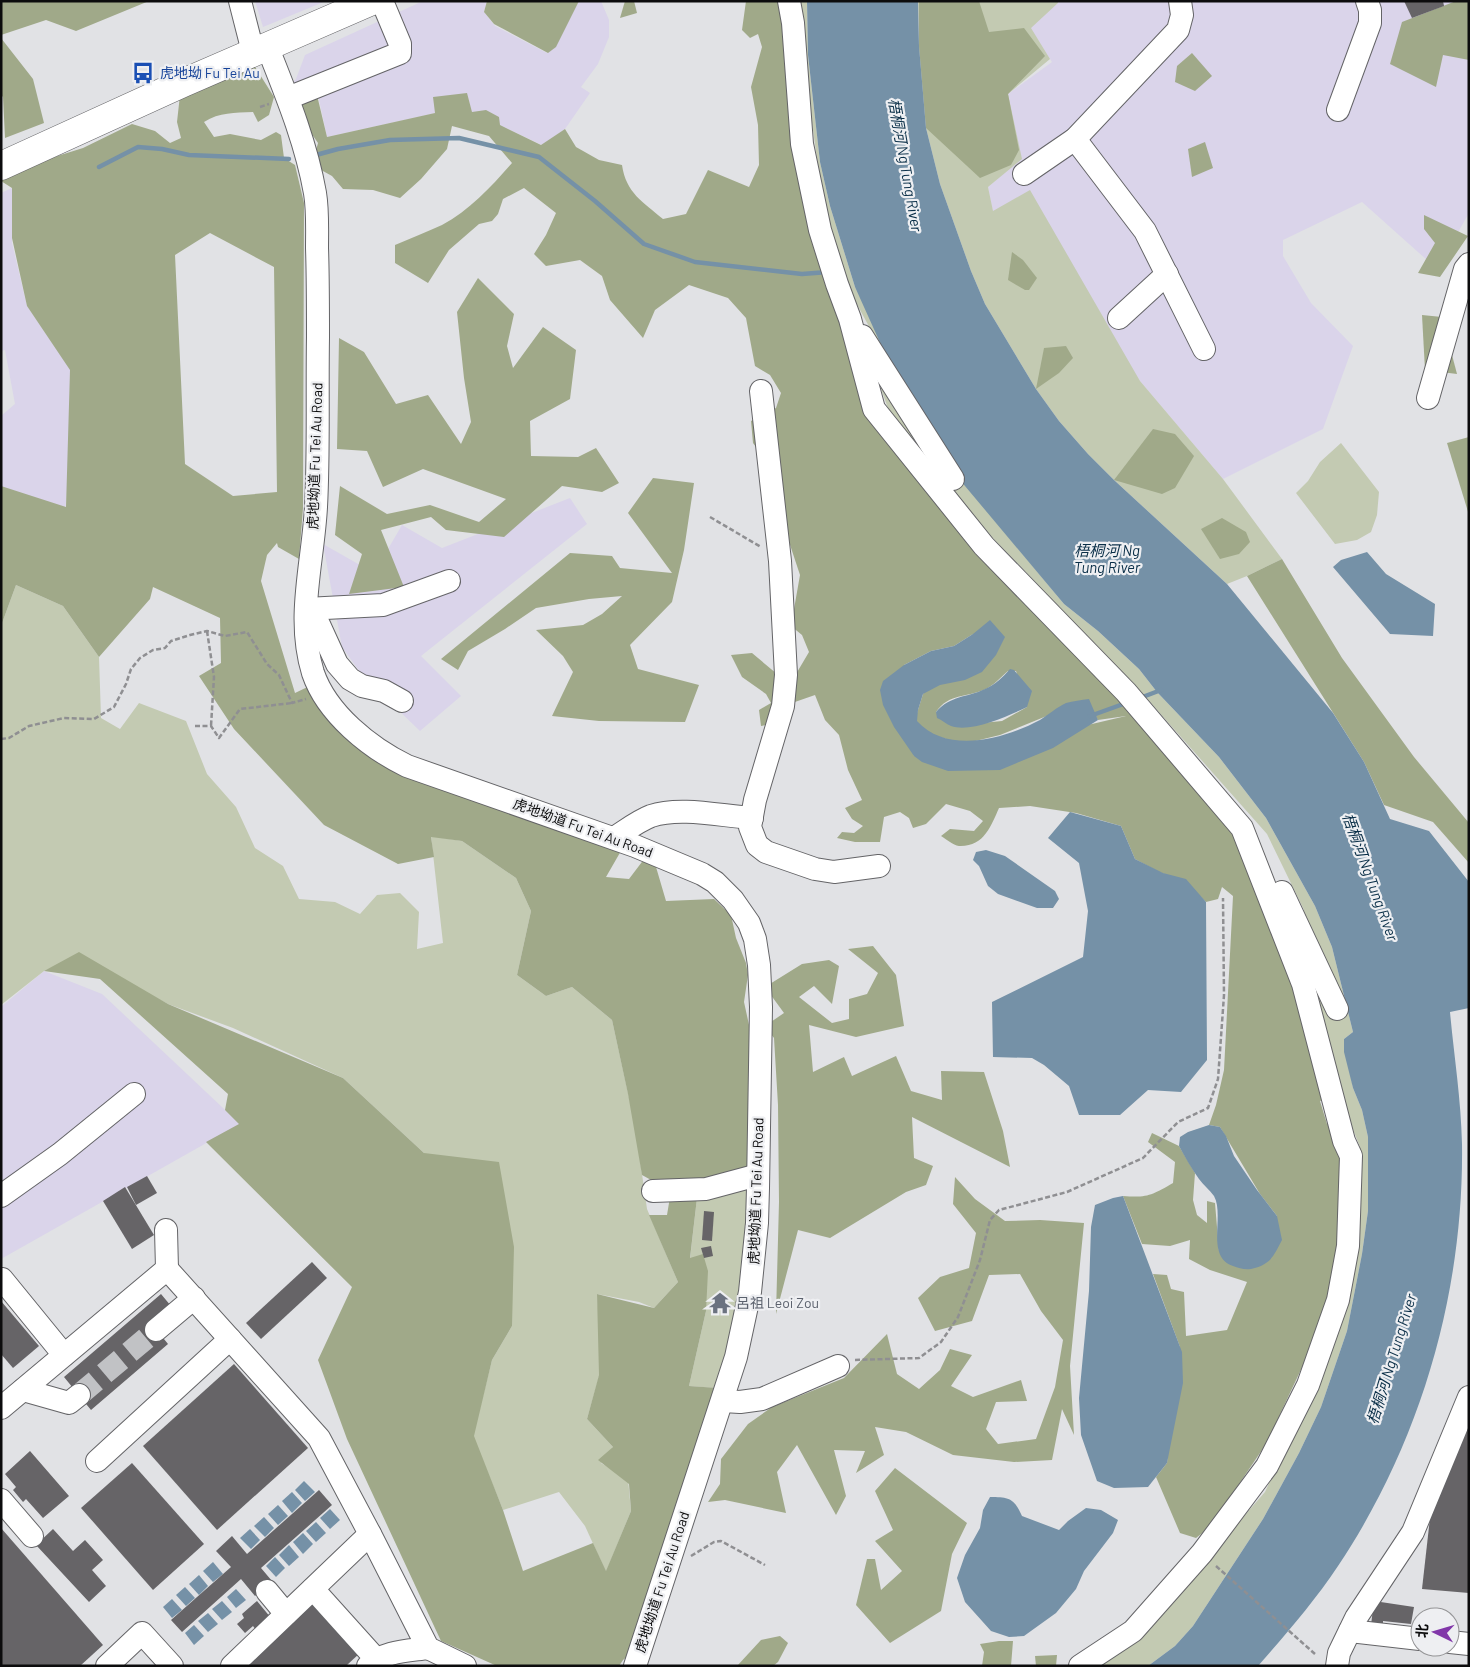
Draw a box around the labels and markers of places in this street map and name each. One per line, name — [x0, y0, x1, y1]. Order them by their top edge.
bus stop icon: 虎地坳 Fu Tei Au — [130, 60, 156, 86]
place label: 虎地坳 Fu Tei Au — [160, 64, 260, 81]
temple icon: 呂祖 Leoi Zou — [707, 1290, 733, 1316]
place label: 呂祖 Leoi Zou — [736, 1294, 819, 1311]

